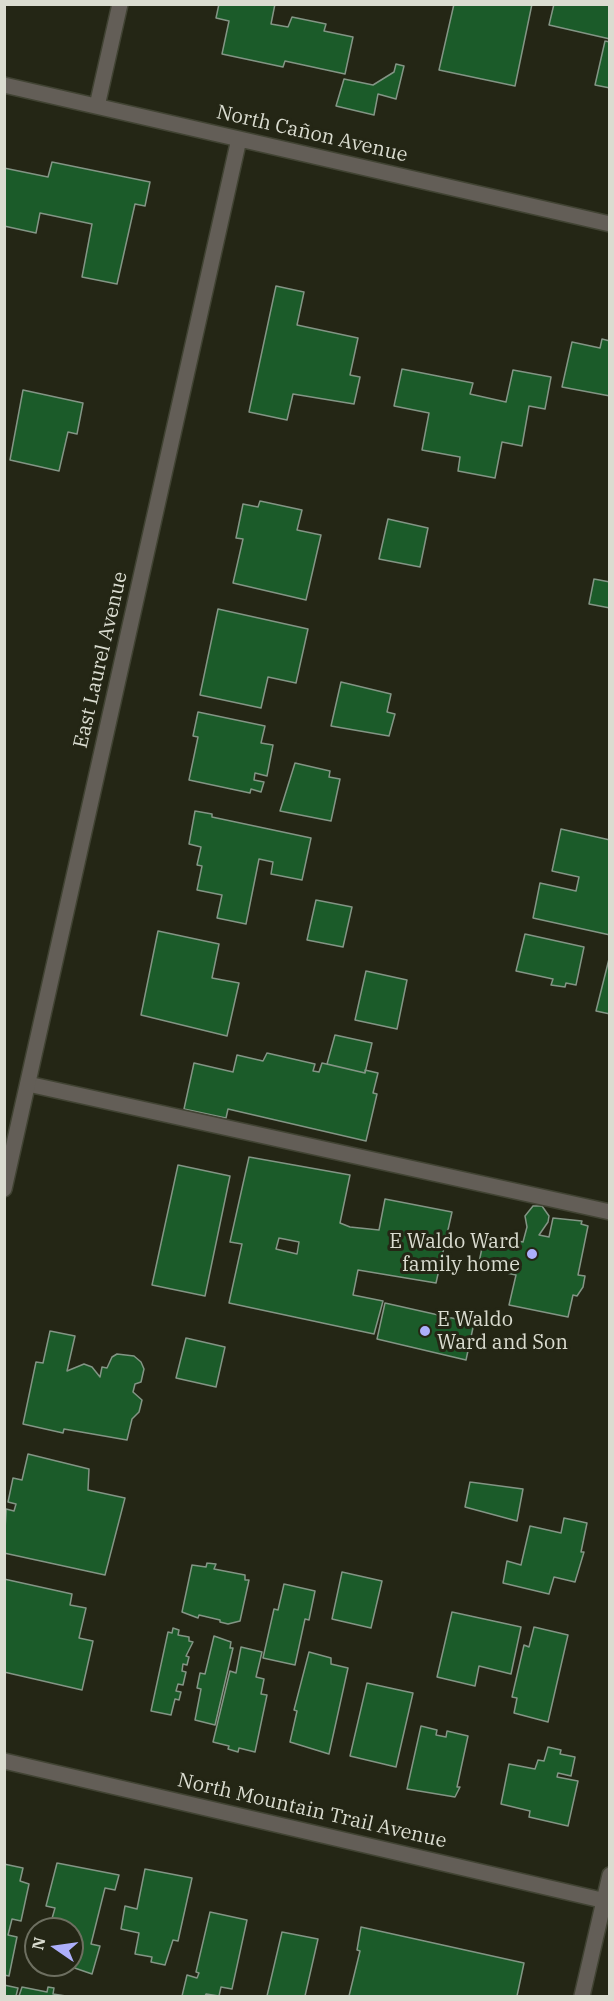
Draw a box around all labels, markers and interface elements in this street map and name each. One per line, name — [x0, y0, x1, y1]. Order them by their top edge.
street label: North Cañon Avenue — [214, 100, 410, 168]
street label: East Laurel Avenue — [69, 569, 133, 751]
place label: E Waldo Ward family home — [389, 1230, 520, 1277]
marker: E Waldo Ward family home — [525, 1247, 539, 1261]
place label: E Waldo Ward and Son — [437, 1308, 568, 1355]
marker: E Waldo Ward and Son — [418, 1324, 432, 1338]
street label: North Mountain Trail Avenue — [175, 1768, 449, 1854]
north arrow — [24, 1917, 84, 1977]
text: N — [27, 1935, 50, 1952]

